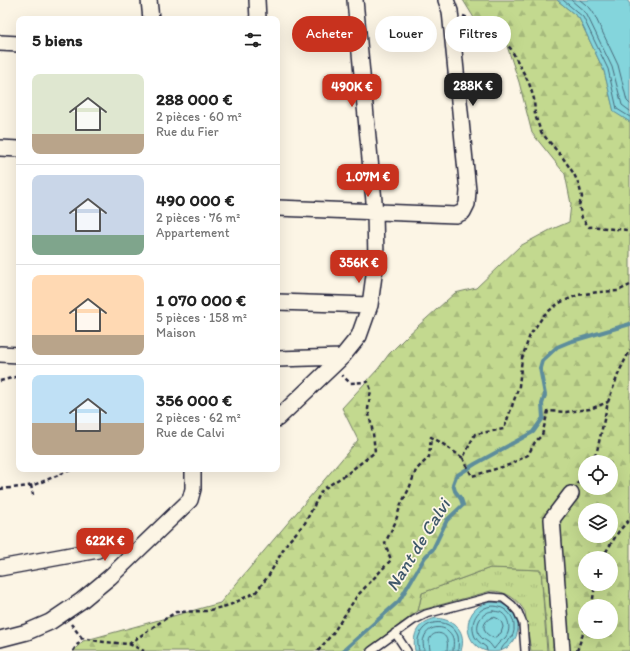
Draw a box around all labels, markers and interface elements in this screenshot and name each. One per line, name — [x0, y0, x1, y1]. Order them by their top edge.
chip: Acheter — [292, 16, 367, 52]
chip: Louer — [375, 16, 437, 52]
chip: Filtres — [445, 16, 511, 52]
icon: filters — [242, 29, 264, 51]
text: 5 biens — [32, 30, 83, 50]
pin: 288K € — [440, 73, 506, 107]
pin: 490K € — [319, 74, 385, 108]
text: 288K € — [453, 78, 493, 93]
text: 490K € — [331, 79, 373, 94]
text: 288 000 € — [156, 89, 232, 109]
icon: home — [64, 90, 112, 138]
text: 2 pièces · 60 m² — [156, 109, 242, 124]
text: Rue du Fier — [156, 124, 219, 139]
pin: 1.07M € — [331, 164, 405, 198]
text: 1.07M € — [346, 169, 390, 184]
text: 490 000 € — [156, 190, 234, 210]
icon: home — [64, 191, 112, 239]
text: 2 pièces · 76 m² — [156, 210, 240, 225]
text: Appartement — [156, 225, 230, 240]
pin: 356K € — [326, 250, 392, 284]
text: 356K € — [339, 255, 379, 270]
text: 1 070 000 € — [156, 290, 246, 310]
icon: home — [64, 291, 112, 339]
text: 5 pièces · 158 m² — [156, 310, 247, 325]
text: Maison — [156, 325, 196, 340]
text: 356 000 € — [156, 390, 232, 410]
icon: home — [64, 391, 112, 439]
text: 2 pièces · 62 m² — [156, 410, 241, 425]
text: Rue de Calvi — [156, 425, 225, 440]
map controls — [578, 455, 618, 639]
button: locate — [578, 455, 618, 495]
water label: Nant de Calvi — [381, 493, 456, 595]
button: layers — [578, 503, 618, 543]
pin: 622K € — [72, 528, 138, 562]
text: 622K € — [85, 533, 125, 548]
button: + — [578, 551, 618, 591]
button: − — [578, 599, 618, 639]

